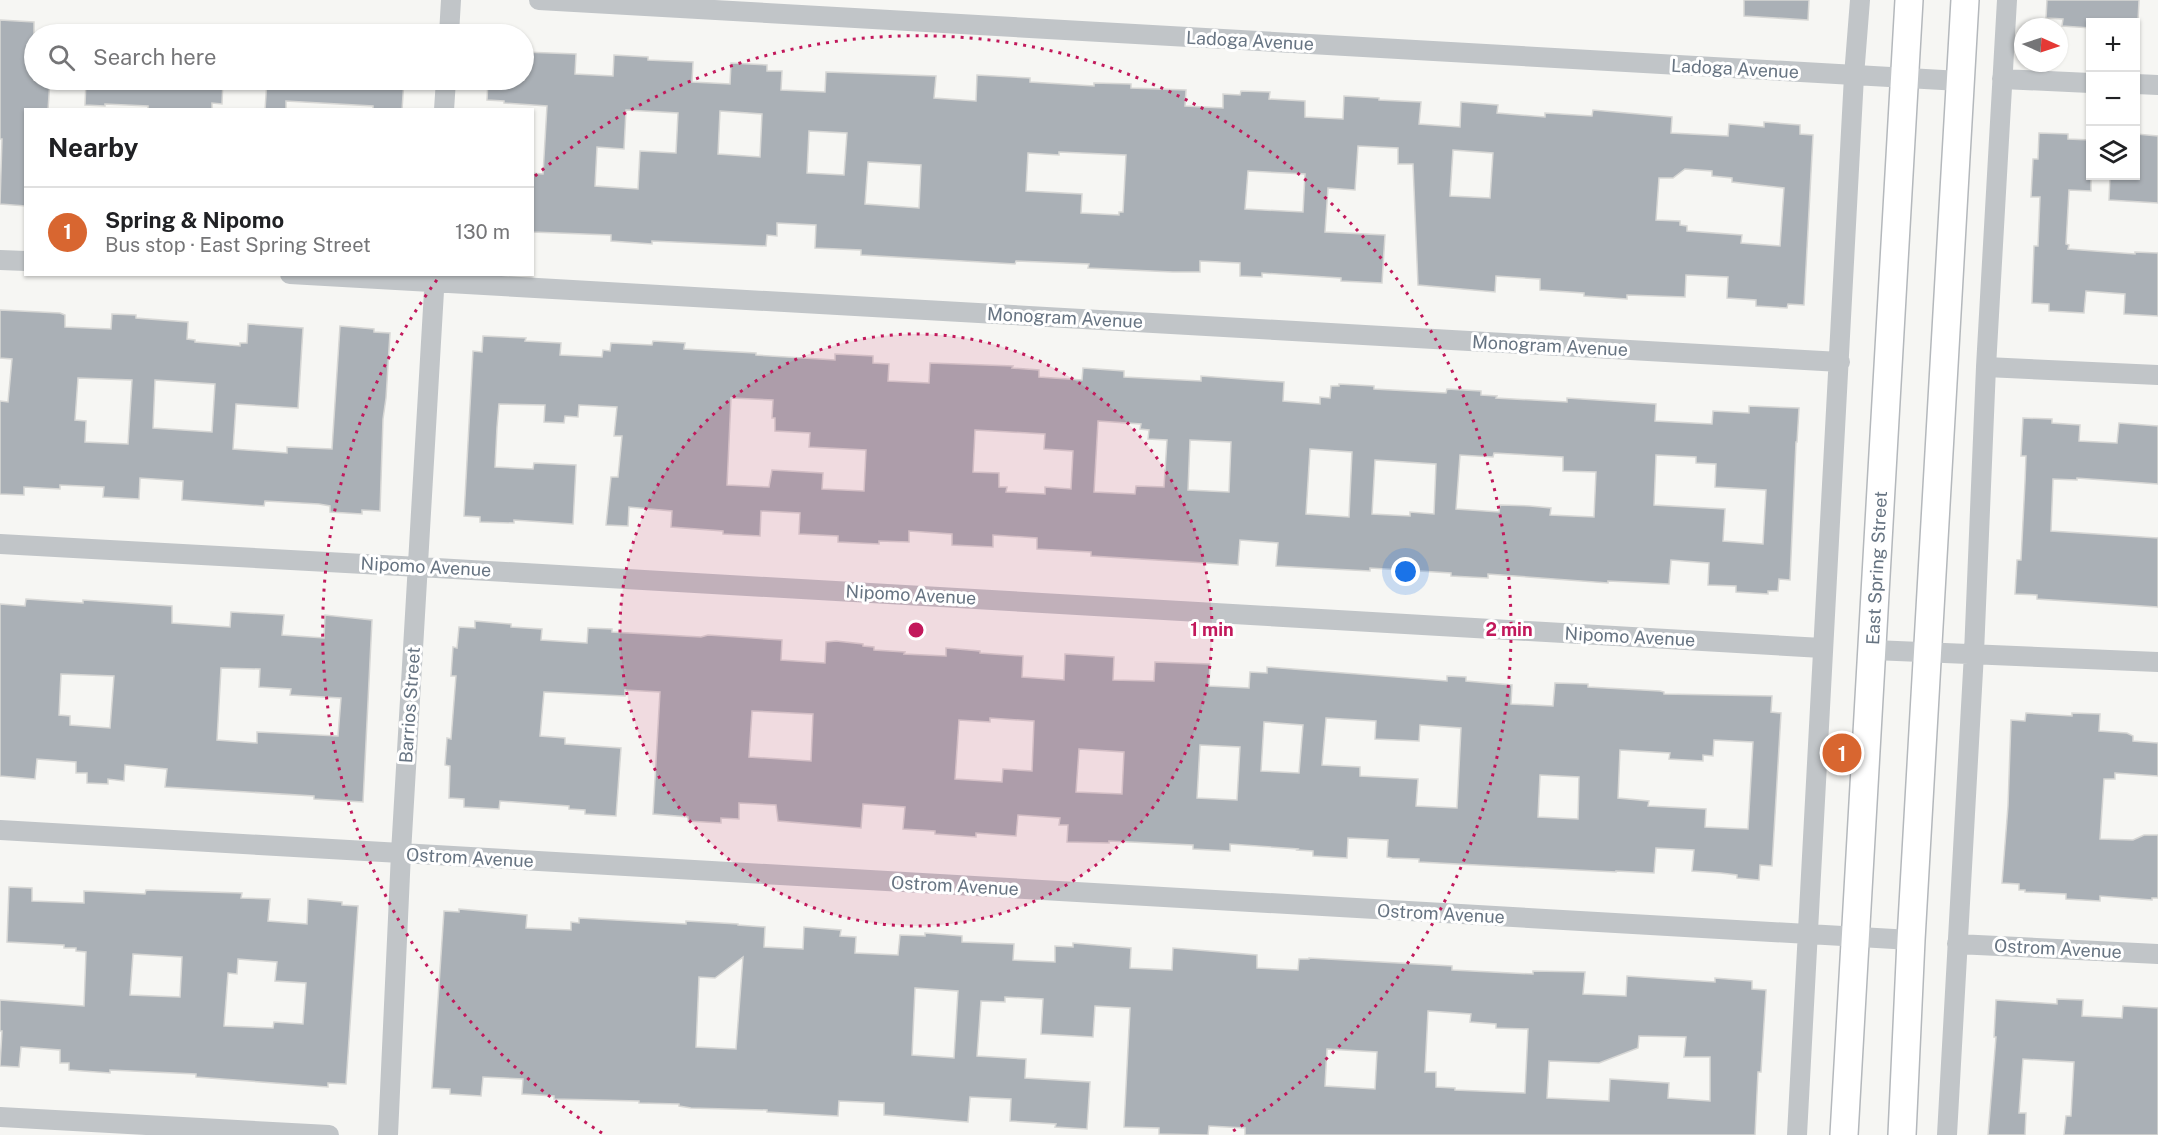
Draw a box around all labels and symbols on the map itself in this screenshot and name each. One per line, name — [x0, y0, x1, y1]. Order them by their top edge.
north arrow — [2014, 18, 2068, 72]
street label: Ladoga Avenue — [1186, 27, 1314, 54]
street label: Ladoga Avenue — [1671, 55, 1799, 82]
street label: Monogram Avenue — [987, 303, 1144, 332]
street label: Monogram Avenue — [1472, 331, 1629, 360]
street label: East Spring Street — [1862, 490, 1891, 645]
street label: Nipomo Avenue — [360, 553, 492, 580]
your location — [1391, 557, 1420, 586]
street label: Nipomo Avenue — [845, 581, 977, 608]
text: 1 min — [1190, 619, 1234, 640]
text: 2 min — [1485, 619, 1533, 640]
centre of rings — [906, 620, 926, 640]
street label: Nipomo Avenue — [1564, 623, 1696, 650]
street label: Barrios Street — [395, 646, 424, 764]
pin: 1 — [1822, 730, 1862, 776]
street label: Ostrom Avenue — [406, 844, 534, 871]
street label: Ostrom Avenue — [891, 872, 1019, 899]
street label: Ostrom Avenue — [1377, 900, 1505, 927]
street label: Ostrom Avenue — [1994, 935, 2122, 962]

